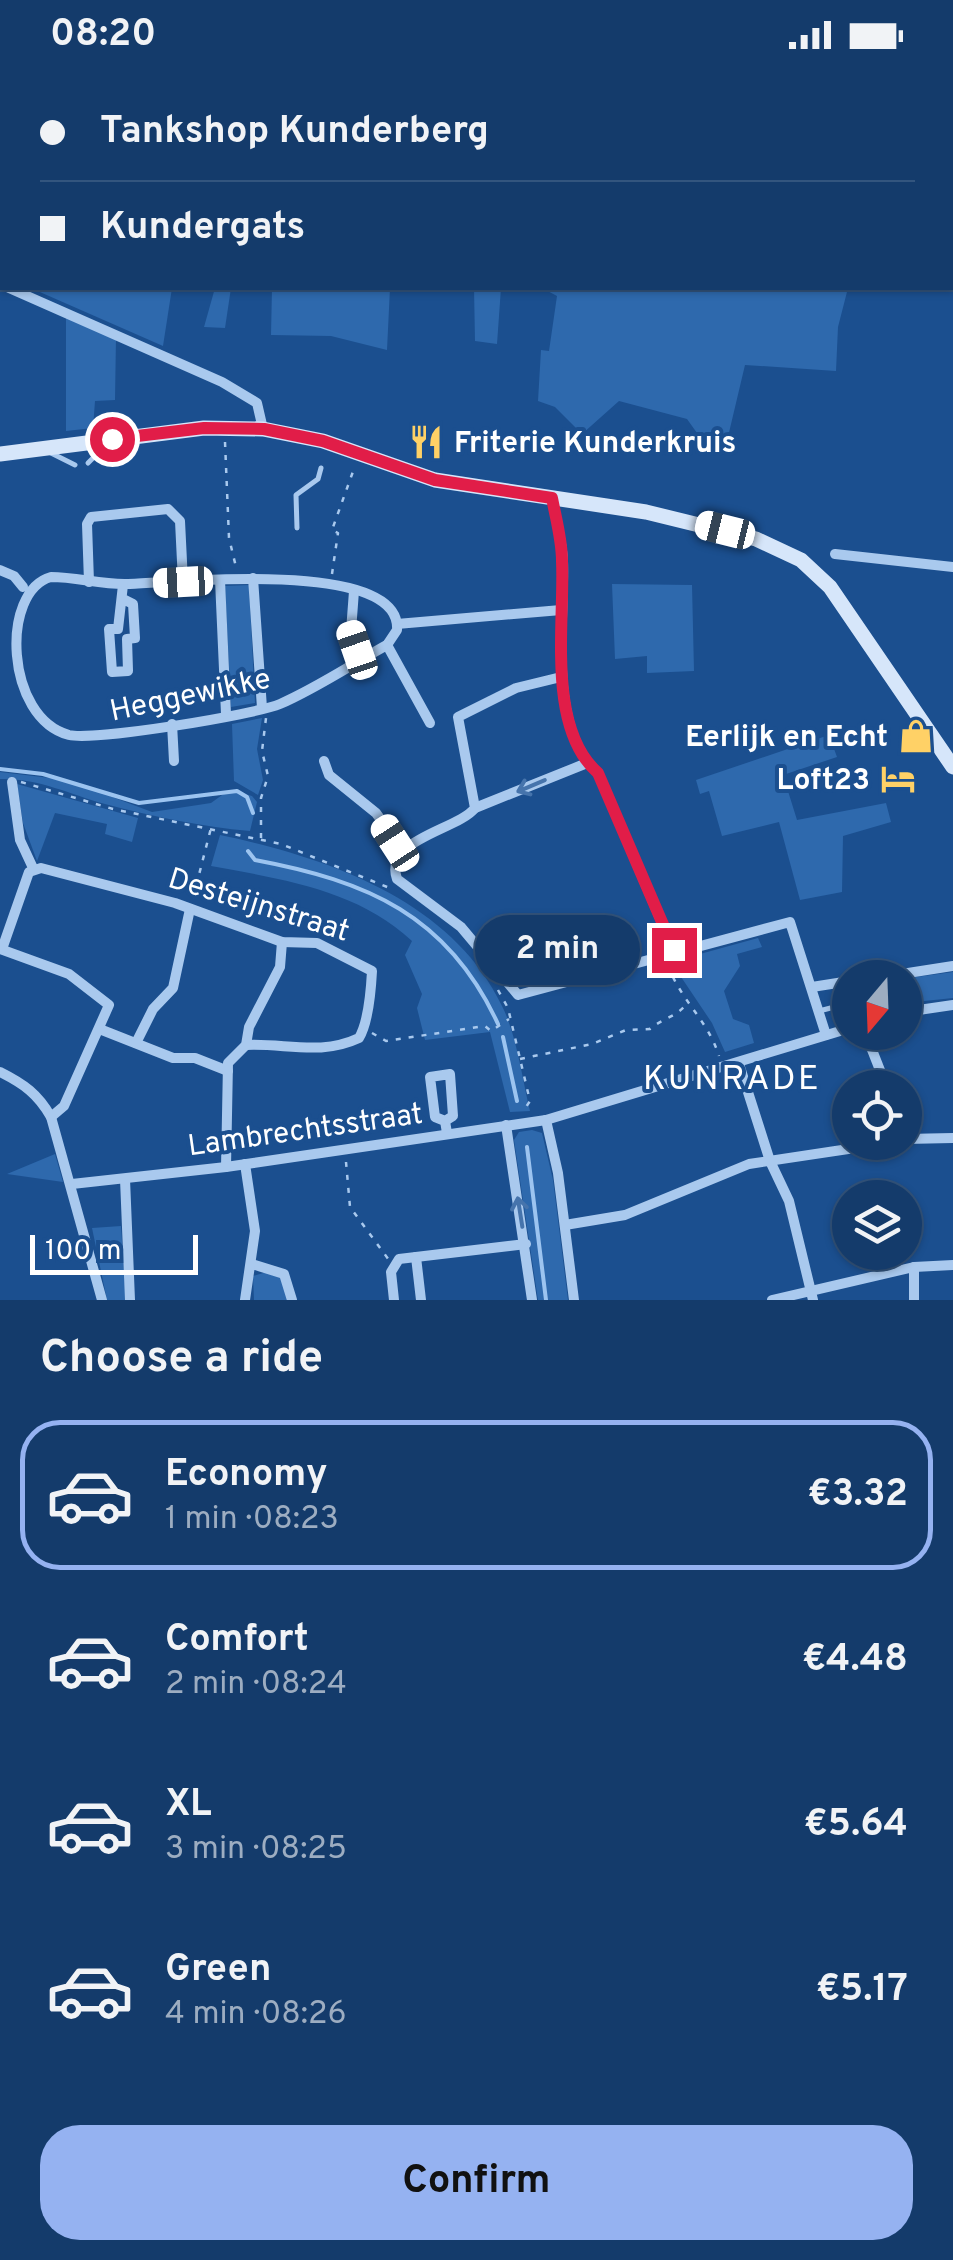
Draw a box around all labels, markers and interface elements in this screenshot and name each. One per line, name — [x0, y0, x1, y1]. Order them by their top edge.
text: 08:20 — [50, 11, 156, 60]
text: Tankshop Kunderberg — [100, 108, 489, 157]
text: Kundergats — [100, 204, 305, 253]
route start — [90, 417, 135, 462]
restaurant icon: Friterie Kunderkruis — [407, 423, 445, 461]
place label: Friterie Kunderkruis — [454, 426, 736, 463]
car — [692, 508, 758, 552]
car — [152, 565, 214, 599]
car — [333, 617, 381, 683]
street label: Heggewikke — [107, 661, 274, 732]
shop icon: Eerlijk en Echt — [897, 717, 935, 755]
place label: Eerlijk en Echt — [685, 720, 888, 757]
hotel icon: Loft23 — [879, 760, 917, 798]
place label: Loft23 — [777, 763, 870, 800]
one-way arrow — [516, 778, 547, 796]
car — [366, 810, 424, 876]
street label: Desteijnstraat — [163, 861, 353, 952]
callout: 2 min — [474, 915, 639, 985]
route end — [652, 928, 697, 973]
text: 2 min — [516, 930, 599, 970]
north arrow — [832, 960, 922, 1050]
map controls — [832, 960, 922, 1270]
district label: KUNRADE — [643, 1058, 821, 1102]
button: locate — [832, 1070, 922, 1160]
street label: Lambrechtsstraat — [186, 1097, 425, 1166]
button: layers — [832, 1180, 922, 1270]
one-way arrow — [511, 1197, 529, 1229]
scale bar — [30, 1230, 198, 1274]
text: 100 m — [45, 1234, 121, 1270]
text: Choose a ride — [40, 1331, 323, 1388]
icon: car — [45, 1450, 135, 1540]
text: Economy — [165, 1451, 327, 1500]
text: €3.32 — [807, 1471, 908, 1520]
text: 1 min · 08:23 — [165, 1500, 339, 1540]
icon: car — [45, 1615, 135, 1705]
text: Comfort — [165, 1616, 309, 1665]
text: €4.48 — [802, 1636, 908, 1685]
text: 2 min · 08:24 — [165, 1665, 347, 1705]
icon: car — [45, 1780, 135, 1870]
text: XL — [165, 1781, 212, 1830]
text: €5.64 — [804, 1801, 908, 1850]
text: 3 min · 08:25 — [165, 1830, 347, 1870]
icon: car — [45, 1945, 135, 2035]
text: Green — [165, 1946, 271, 1995]
text: €5.17 — [816, 1966, 908, 2015]
text: 4 min · 08:26 — [165, 1995, 347, 2035]
button: Confirm — [40, 2125, 913, 2240]

